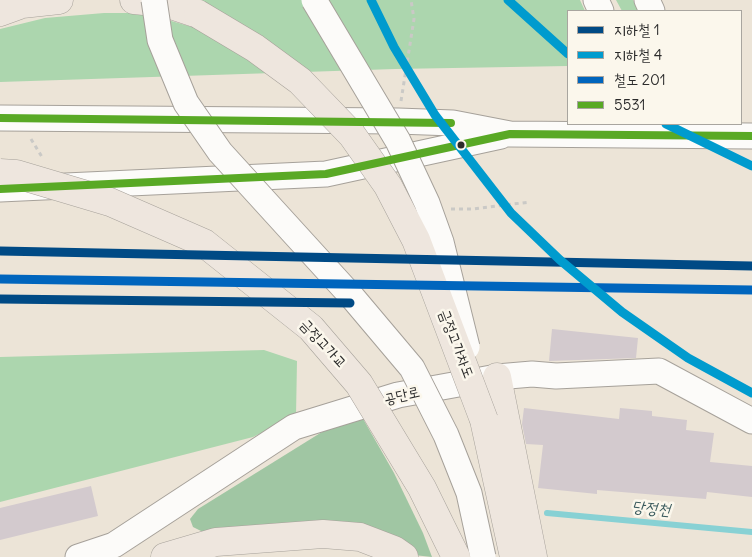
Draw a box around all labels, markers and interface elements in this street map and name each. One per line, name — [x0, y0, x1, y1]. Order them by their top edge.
legend — [567, 10, 742, 125]
text: 지하철 1 — [614, 20, 660, 39]
text: 지하철 4 — [614, 45, 662, 64]
text: 철도 201 — [614, 70, 666, 89]
text: 5531 — [614, 95, 646, 114]
unlabelled marker — [456, 140, 466, 150]
street label: 금정고가차도 — [435, 307, 477, 381]
street label: 금정고가교 — [296, 316, 350, 372]
street label: 공단로 — [382, 383, 422, 409]
water label: 당정천 — [631, 498, 671, 520]

